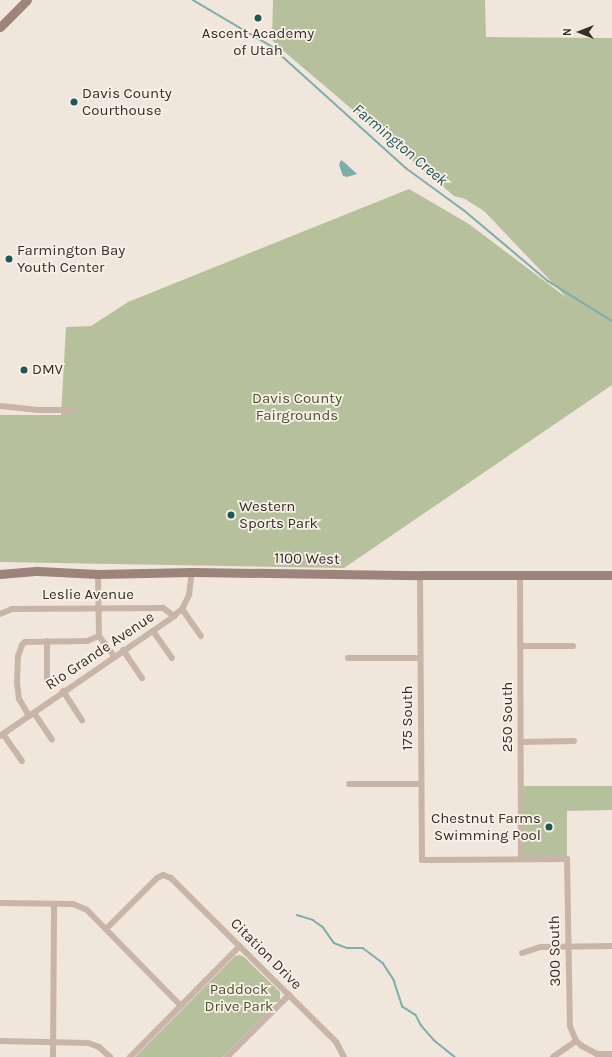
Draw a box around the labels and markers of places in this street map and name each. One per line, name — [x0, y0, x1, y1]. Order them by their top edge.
marker: Ascent Academy of Utah — [253, 13, 263, 23]
place label: Ascent Academy of Utah — [202, 24, 314, 59]
place label: Davis County Courthouse — [82, 84, 172, 119]
marker: Davis County Courthouse — [69, 97, 79, 107]
place label: Farmington Bay Youth Center — [17, 241, 125, 276]
marker: Farmington Bay Youth Center — [4, 254, 14, 264]
place label: DMV — [32, 361, 63, 379]
marker: DMV — [19, 365, 29, 375]
place label: Western Sports Park — [239, 497, 318, 532]
marker: Western Sports Park — [226, 510, 236, 520]
place label: Chestnut Farms Swimming Pool — [431, 809, 541, 844]
marker: Chestnut Farms Swimming Pool — [544, 822, 554, 832]

